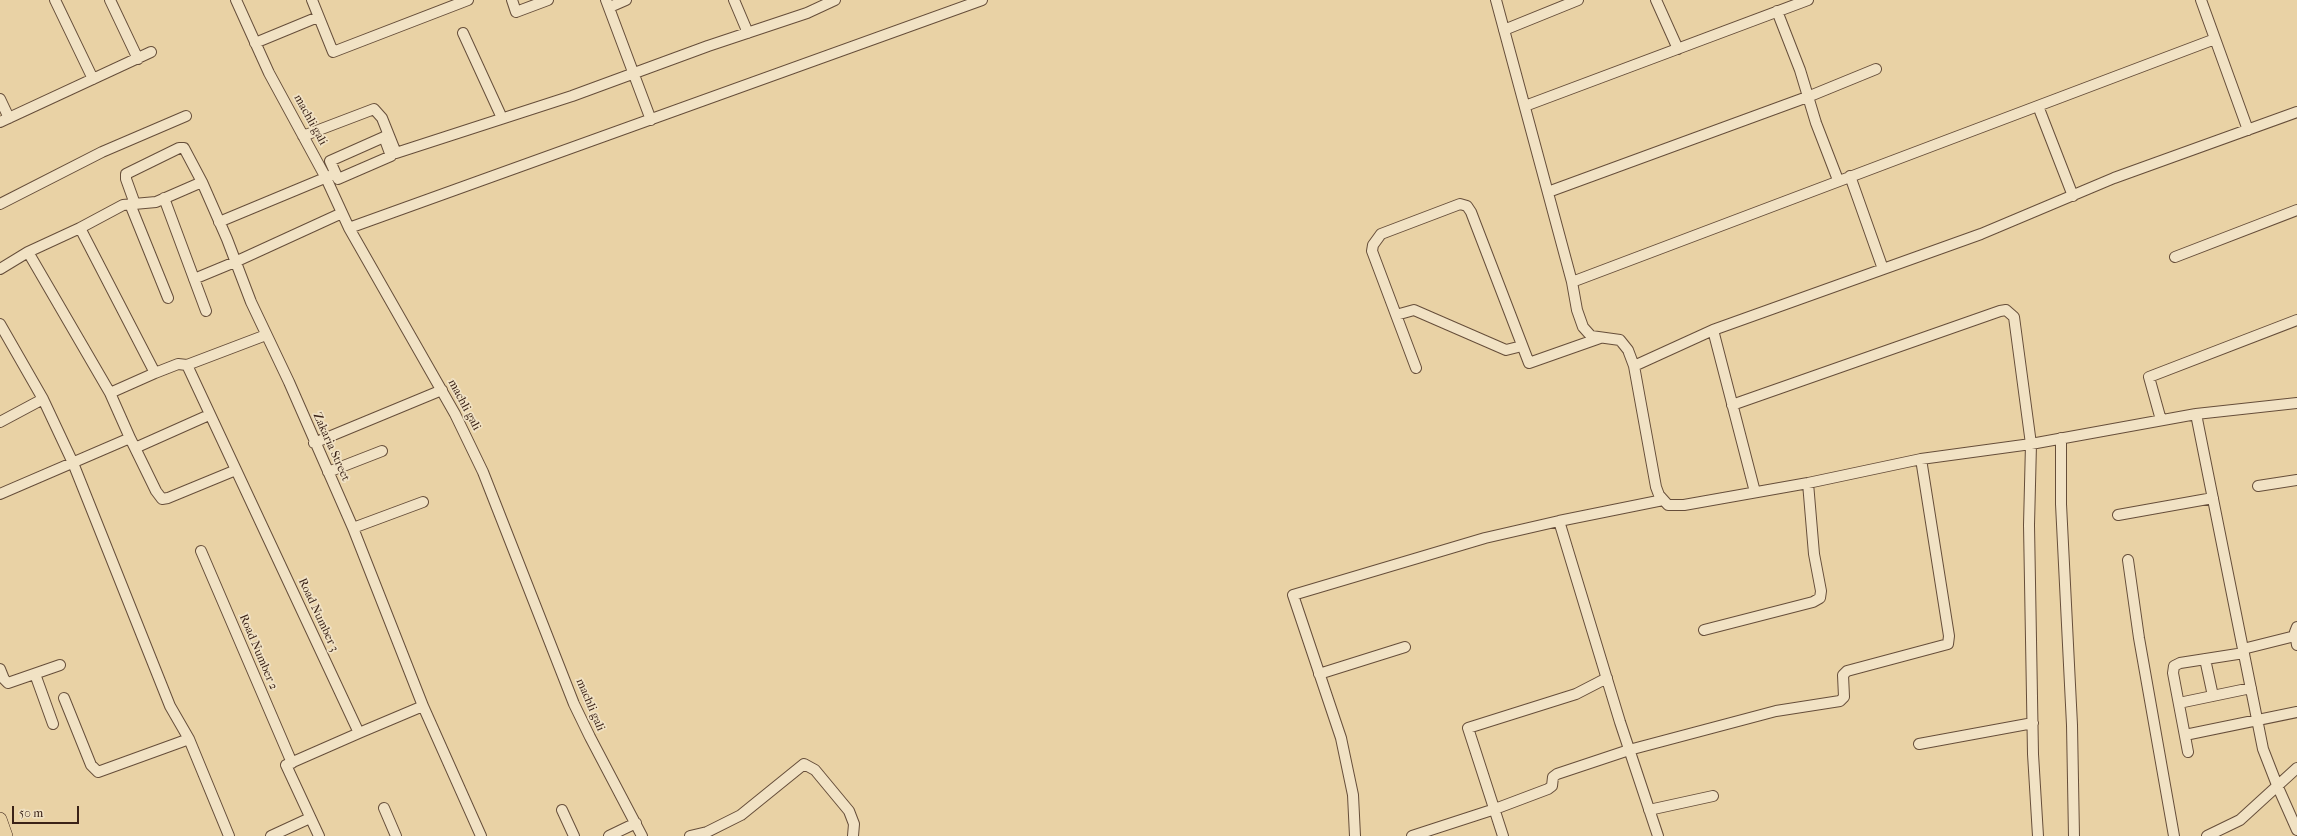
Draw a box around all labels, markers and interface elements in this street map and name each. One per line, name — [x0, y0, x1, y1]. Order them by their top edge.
street label: machli gali — [290, 92, 330, 148]
street label: machli gali — [445, 377, 483, 433]
street label: Zakaria Street — [309, 410, 353, 484]
street label: Road Number 3 — [295, 576, 341, 654]
street label: Road Number 2 — [236, 612, 280, 692]
street label: machli gali — [572, 677, 608, 733]
scale bar — [14, 798, 81, 824]
text: 50 m — [19, 806, 43, 820]

